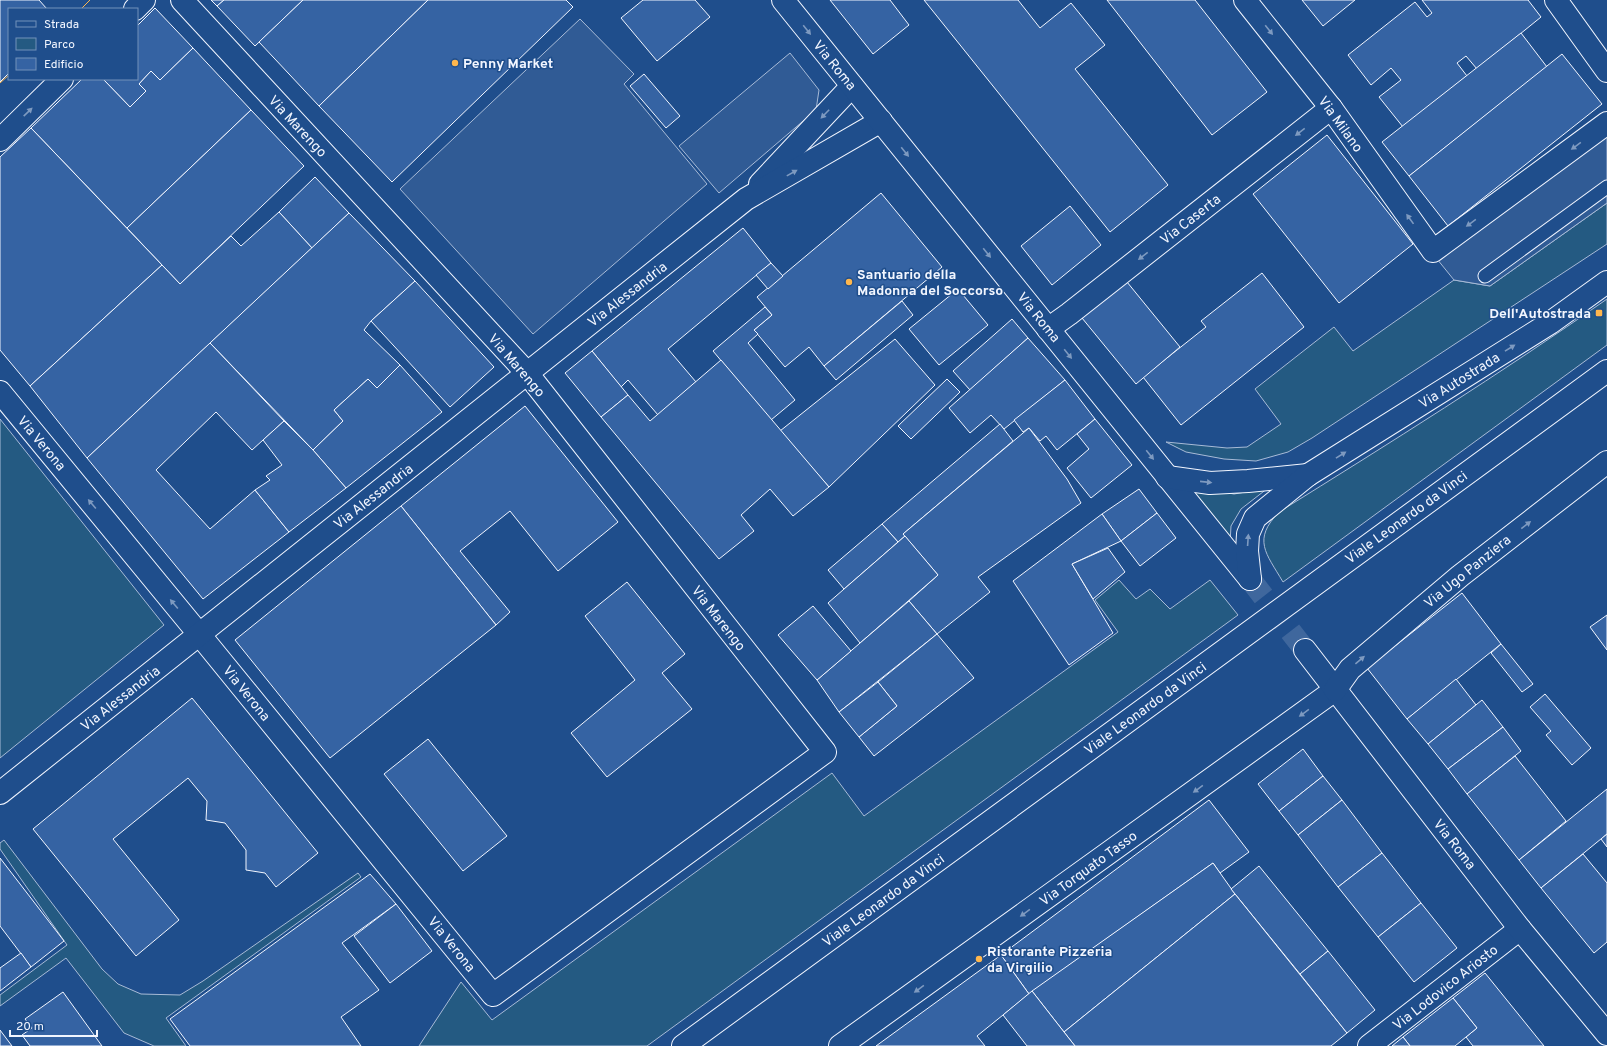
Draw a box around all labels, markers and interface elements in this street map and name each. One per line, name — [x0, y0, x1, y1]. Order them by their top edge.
legend — [8, 8, 138, 80]
text: Strada — [44, 17, 79, 33]
one-way arrow — [803, 25, 812, 36]
one-way arrow — [1265, 25, 1274, 36]
text: Parco — [44, 37, 75, 53]
street label: Via Roma — [809, 38, 859, 94]
place label: Penny Market — [463, 56, 553, 73]
text: Edificio — [44, 57, 84, 73]
marker: Penny Market — [450, 58, 460, 68]
street label: Via Marengo — [264, 93, 330, 162]
street label: Via Milano — [1314, 93, 1366, 156]
one-way arrow — [23, 108, 33, 117]
one-way arrow — [820, 109, 830, 119]
one-way arrow — [1295, 128, 1306, 136]
one-way arrow — [1570, 142, 1581, 150]
one-way arrow — [901, 146, 910, 157]
one-way arrow — [786, 169, 798, 176]
street label: Via Caserta — [1157, 191, 1225, 249]
one-way arrow — [1407, 214, 1415, 224]
one-way arrow — [1466, 219, 1476, 227]
one-way arrow — [982, 247, 991, 258]
one-way arrow — [1138, 252, 1149, 260]
street label: Via Alessandria — [585, 259, 671, 331]
place label: Santuario della Madonna del Soccorso — [857, 267, 1003, 300]
marker: Santuario della Madonna del Soccorso — [844, 277, 854, 287]
street label: Via Roma — [1013, 290, 1063, 346]
place label: Dell'Autostrada — [1489, 306, 1591, 323]
marker: Dell'Autostrada — [1594, 308, 1604, 318]
street label: Via Marengo — [484, 331, 548, 401]
one-way arrow — [1505, 344, 1515, 352]
one-way arrow — [1064, 349, 1073, 360]
street label: Via Autostrada — [1416, 350, 1503, 413]
street label: Via Verona — [13, 413, 69, 475]
one-way arrow — [1146, 450, 1154, 461]
one-way arrow — [1335, 451, 1347, 458]
street label: Via Alessandria — [331, 461, 417, 533]
street label: Viale Leonardo da Vinci — [1343, 468, 1471, 568]
one-way arrow — [1200, 479, 1212, 485]
one-way arrow — [87, 498, 96, 509]
one-way arrow — [1520, 520, 1531, 529]
street label: Via Ugo Panziera — [1421, 532, 1515, 612]
one-way arrow — [1245, 534, 1252, 546]
street label: Via Marengo — [687, 583, 749, 655]
one-way arrow — [170, 598, 179, 609]
one-way arrow — [1355, 655, 1366, 664]
street label: Viale Leonardo da Vinci — [1082, 659, 1210, 759]
street label: Via Alessandria — [78, 663, 164, 735]
street label: Via Verona — [218, 663, 273, 725]
one-way arrow — [1299, 709, 1309, 717]
one-way arrow — [1193, 785, 1204, 793]
street label: Via Roma — [1429, 816, 1479, 874]
street label: Via Torquato Tasso — [1037, 828, 1141, 910]
street label: Viale Leonardo da Vinci — [820, 851, 948, 951]
one-way arrow — [1019, 909, 1030, 918]
street label: Via Verona — [423, 914, 478, 976]
street label: Via Lodovico Ariosto — [1390, 942, 1502, 1034]
place label: Ristorante Pizzeria da Virgilio — [987, 944, 1112, 977]
marker: Ristorante Pizzeria da Virgilio — [974, 954, 984, 964]
one-way arrow — [914, 985, 924, 993]
scale bar — [10, 1012, 97, 1038]
text: 20 m — [16, 1019, 44, 1035]

